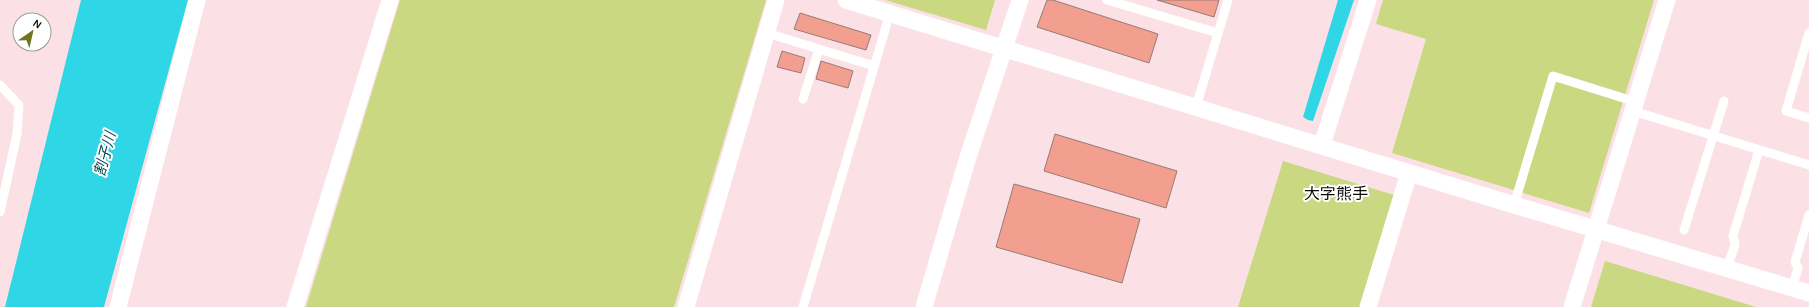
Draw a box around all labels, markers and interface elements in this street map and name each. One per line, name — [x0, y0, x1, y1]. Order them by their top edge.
north arrow — [12, 12, 52, 52]
text: N — [30, 17, 44, 32]
water label: 割子川 — [90, 128, 120, 178]
district label: 大字熊手 — [1304, 184, 1368, 203]

